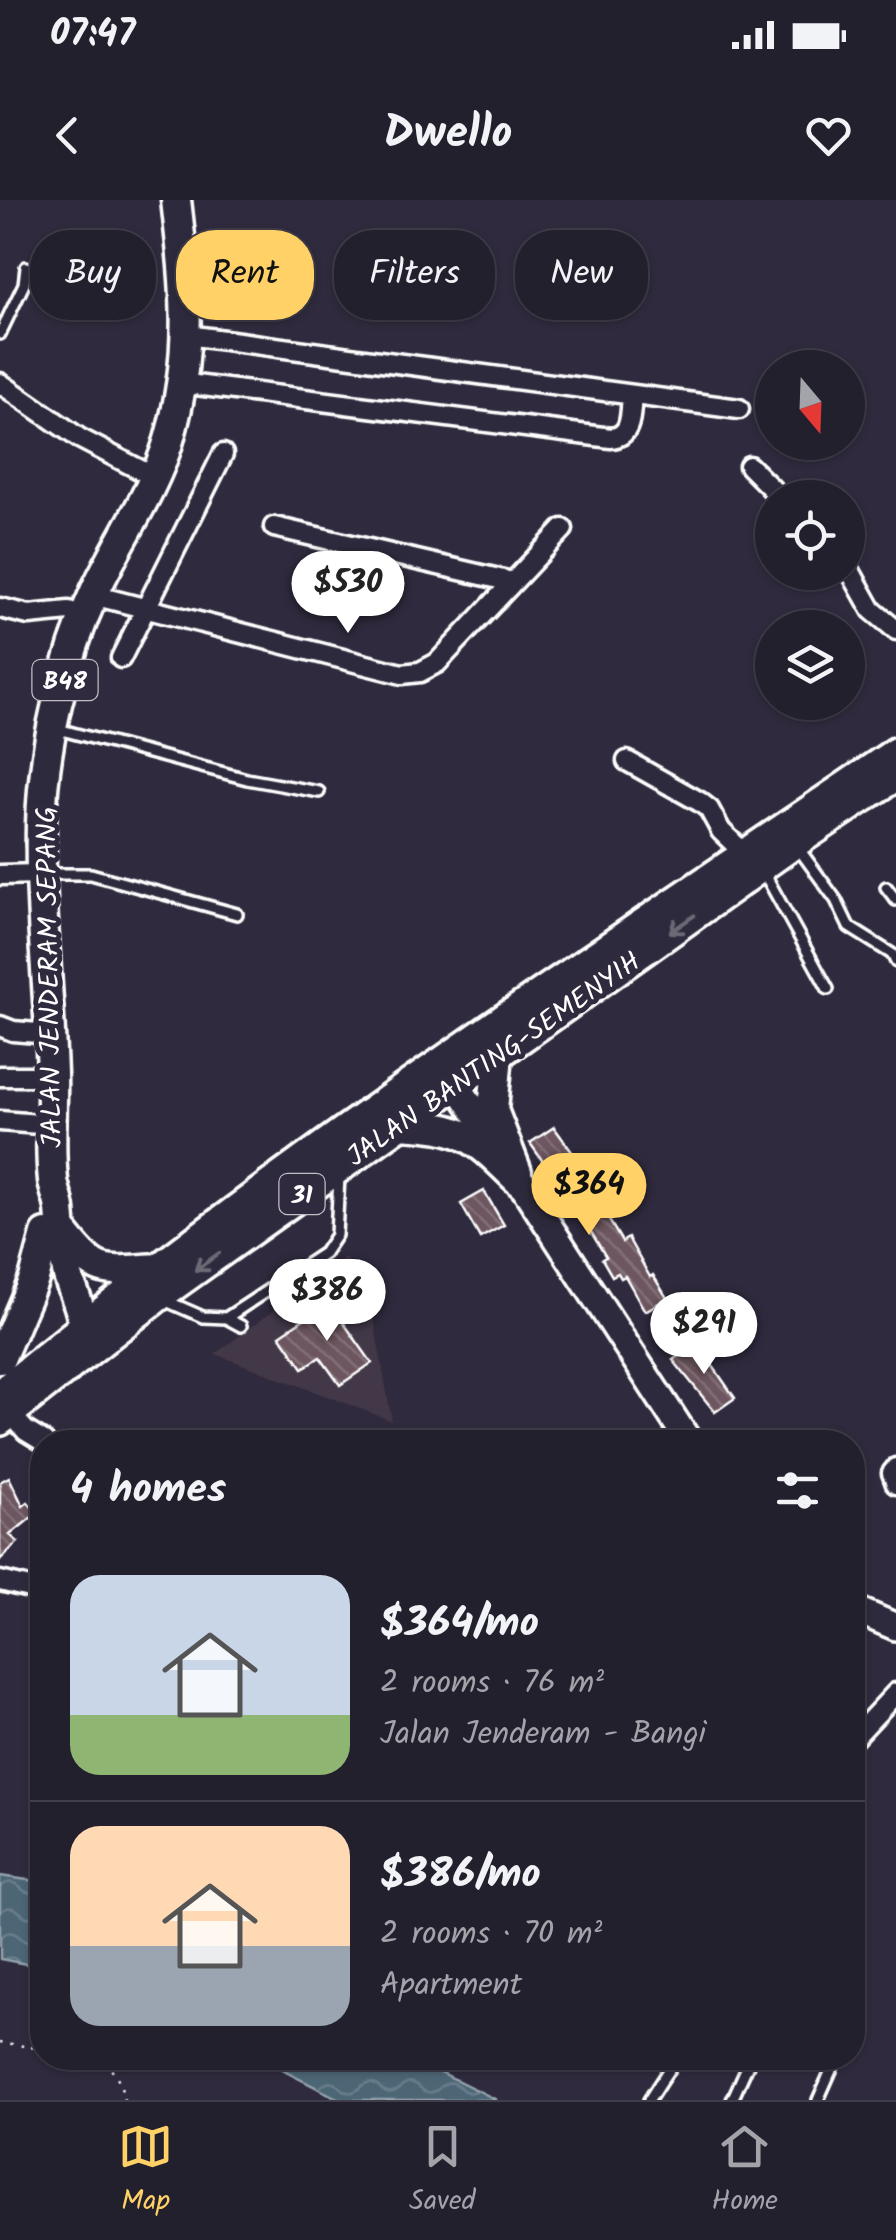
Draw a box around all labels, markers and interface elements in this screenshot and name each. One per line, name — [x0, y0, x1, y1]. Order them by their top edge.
text: 07:47 — [50, 5, 135, 65]
text: Dwello — [384, 99, 512, 171]
icon: back — [40, 108, 95, 163]
icon: heart — [801, 108, 856, 163]
chip: Buy — [30, 230, 156, 320]
chip: Rent — [176, 230, 314, 320]
chip: Filters — [334, 230, 495, 320]
chip: New — [515, 230, 648, 320]
north arrow — [755, 350, 865, 460]
map controls — [755, 350, 865, 720]
button: locate — [755, 480, 865, 590]
pin: $530 — [289, 551, 407, 636]
text: $530 — [313, 558, 383, 609]
button: layers — [755, 610, 865, 720]
road number: B48 — [32, 660, 98, 700]
street label: JALAN JENDERAM SEPANG — [25, 806, 76, 1148]
one-way arrow — [668, 913, 696, 934]
street label: JALAN BANTING-SEMENYIH — [338, 941, 651, 1179]
pin: $364 — [530, 1153, 648, 1238]
text: $364 — [553, 1160, 625, 1211]
road number: 31 — [280, 1174, 324, 1214]
one-way arrow — [194, 1252, 221, 1273]
pin: $386 — [268, 1259, 386, 1344]
text: $386 — [291, 1266, 363, 1317]
pin: $291 — [645, 1292, 763, 1377]
text: $291 — [672, 1299, 736, 1350]
text: 4 homes — [70, 1457, 226, 1524]
icon: filters — [770, 1463, 825, 1518]
text: $364/mo — [380, 1591, 539, 1658]
icon: home — [150, 1615, 270, 1735]
text: 2 rooms · 76 m² — [380, 1658, 604, 1709]
text: Jalan Jenderam - Bangi — [380, 1709, 706, 1760]
text: $386/mo — [380, 1842, 541, 1909]
icon: home — [150, 1866, 270, 1986]
text: 2 rooms · 70 m² — [380, 1909, 602, 1960]
text: Apartment — [380, 1960, 522, 2011]
tab: Map — [118, 2119, 173, 2224]
tab: Saved — [409, 2119, 476, 2224]
tab: Home — [712, 2119, 778, 2224]

